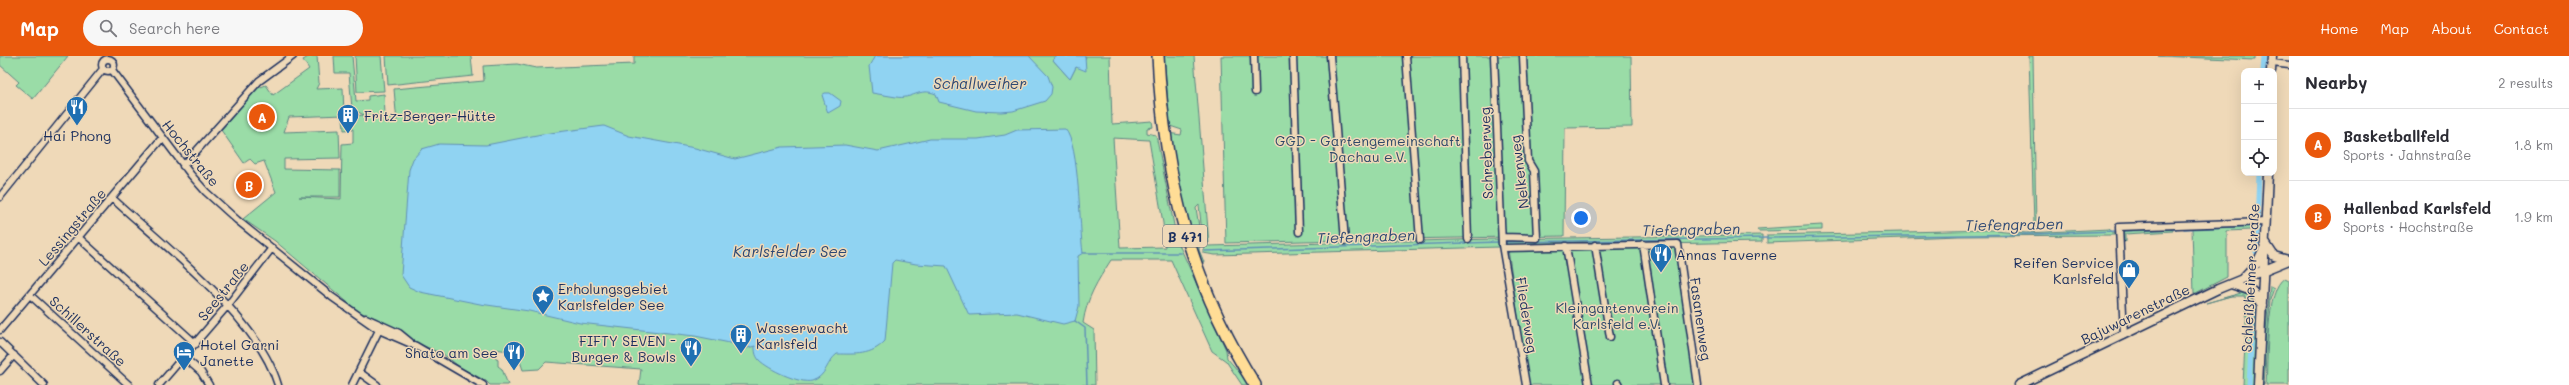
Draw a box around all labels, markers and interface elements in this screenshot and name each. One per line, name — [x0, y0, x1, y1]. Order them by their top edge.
search box — [83, 10, 363, 46]
text: Map — [20, 16, 59, 41]
icon: search — [97, 17, 119, 39]
text: Search here — [129, 18, 220, 38]
text: Home — [2320, 19, 2358, 38]
text: Map — [2380, 19, 2409, 38]
text: About — [2431, 19, 2472, 38]
text: Contact — [2494, 19, 2549, 38]
map controls — [2241, 68, 2277, 176]
button: + — [2241, 68, 2277, 104]
text: Nearby — [2305, 71, 2367, 93]
water label: Schallweiher — [933, 73, 1027, 93]
text: 2 results — [2498, 74, 2553, 91]
restaurant icon: Hai Phong — [64, 94, 90, 127]
pin: A — [249, 102, 275, 132]
building icon: Fritz-Berger-Hütte — [335, 102, 361, 135]
button: − — [2241, 104, 2277, 140]
place label: Fritz-Berger-Hütte — [364, 106, 496, 125]
street label: Schreberweg — [1475, 107, 1497, 199]
street label: Hochstraße — [158, 116, 224, 190]
place label: Hai Phong — [43, 126, 111, 145]
text: Basketballfeld — [2343, 126, 2449, 146]
park label: GGD - Gartengemeinschaft Dachau e.V. — [1275, 131, 1461, 166]
street label: Nelkenweg — [1505, 134, 1533, 210]
text: A — [2313, 136, 2323, 153]
text: 1.8 km — [2514, 136, 2553, 153]
button: locate — [2241, 140, 2277, 176]
text: Sports · Jahnstraße — [2343, 146, 2471, 163]
pin: B — [236, 170, 262, 200]
street label: Lessingstraße — [34, 184, 110, 270]
text: Hallenbad Karlsfeld — [2343, 198, 2491, 218]
street label: Schleißheimer Straße — [2237, 203, 2263, 353]
your location — [1571, 208, 1591, 228]
text: B — [2314, 208, 2322, 225]
text: 1.9 km — [2514, 208, 2553, 225]
water label: Tiefengraben — [1965, 213, 2063, 235]
water label: Tiefengraben — [1642, 218, 1740, 240]
text: Sports · Hochstraße — [2343, 218, 2474, 235]
water label: Tiefengraben — [1316, 224, 1416, 248]
road number: B 471 — [1163, 225, 1207, 247]
water label: Karlsfelder See — [733, 241, 847, 261]
restaurant icon: Annas Taverne — [1648, 241, 1674, 274]
place label: Annas Taverne — [1676, 245, 1777, 264]
place label: Reifen Service Karlsfeld — [2014, 253, 2114, 288]
street label: Seestraße — [193, 257, 253, 325]
shop icon: Reifen Service Karlsfeld — [2116, 257, 2142, 290]
street label: Fliederweg — [1512, 276, 1542, 354]
street label: Fasanenweg — [1686, 276, 1716, 362]
place label: Erholungsgebiet Karlsfelder See — [558, 279, 668, 314]
street label: Bajuwarenstraße — [2077, 279, 2193, 349]
place icon: Erholungsgebiet Karlsfelder See — [530, 283, 556, 316]
street label: Schillerstraße — [45, 291, 131, 371]
park label: Kleingartenverein Karlsfeld e.V. — [1556, 298, 1678, 333]
place label: Wasserwacht Karlsfeld — [756, 318, 848, 353]
building icon: Wasserwacht Karlsfeld — [728, 322, 754, 355]
place label: FIFTY SEVEN - Burger & Bowls — [572, 331, 676, 366]
place label: Hotel Garni Janette — [200, 335, 279, 370]
restaurant icon: FIFTY SEVEN - Burger & Bowls — [678, 335, 704, 368]
hotel icon: Hotel Garni Janette — [171, 339, 197, 372]
restaurant icon: Shato am See — [501, 339, 527, 372]
place label: Shato am See — [405, 343, 498, 362]

